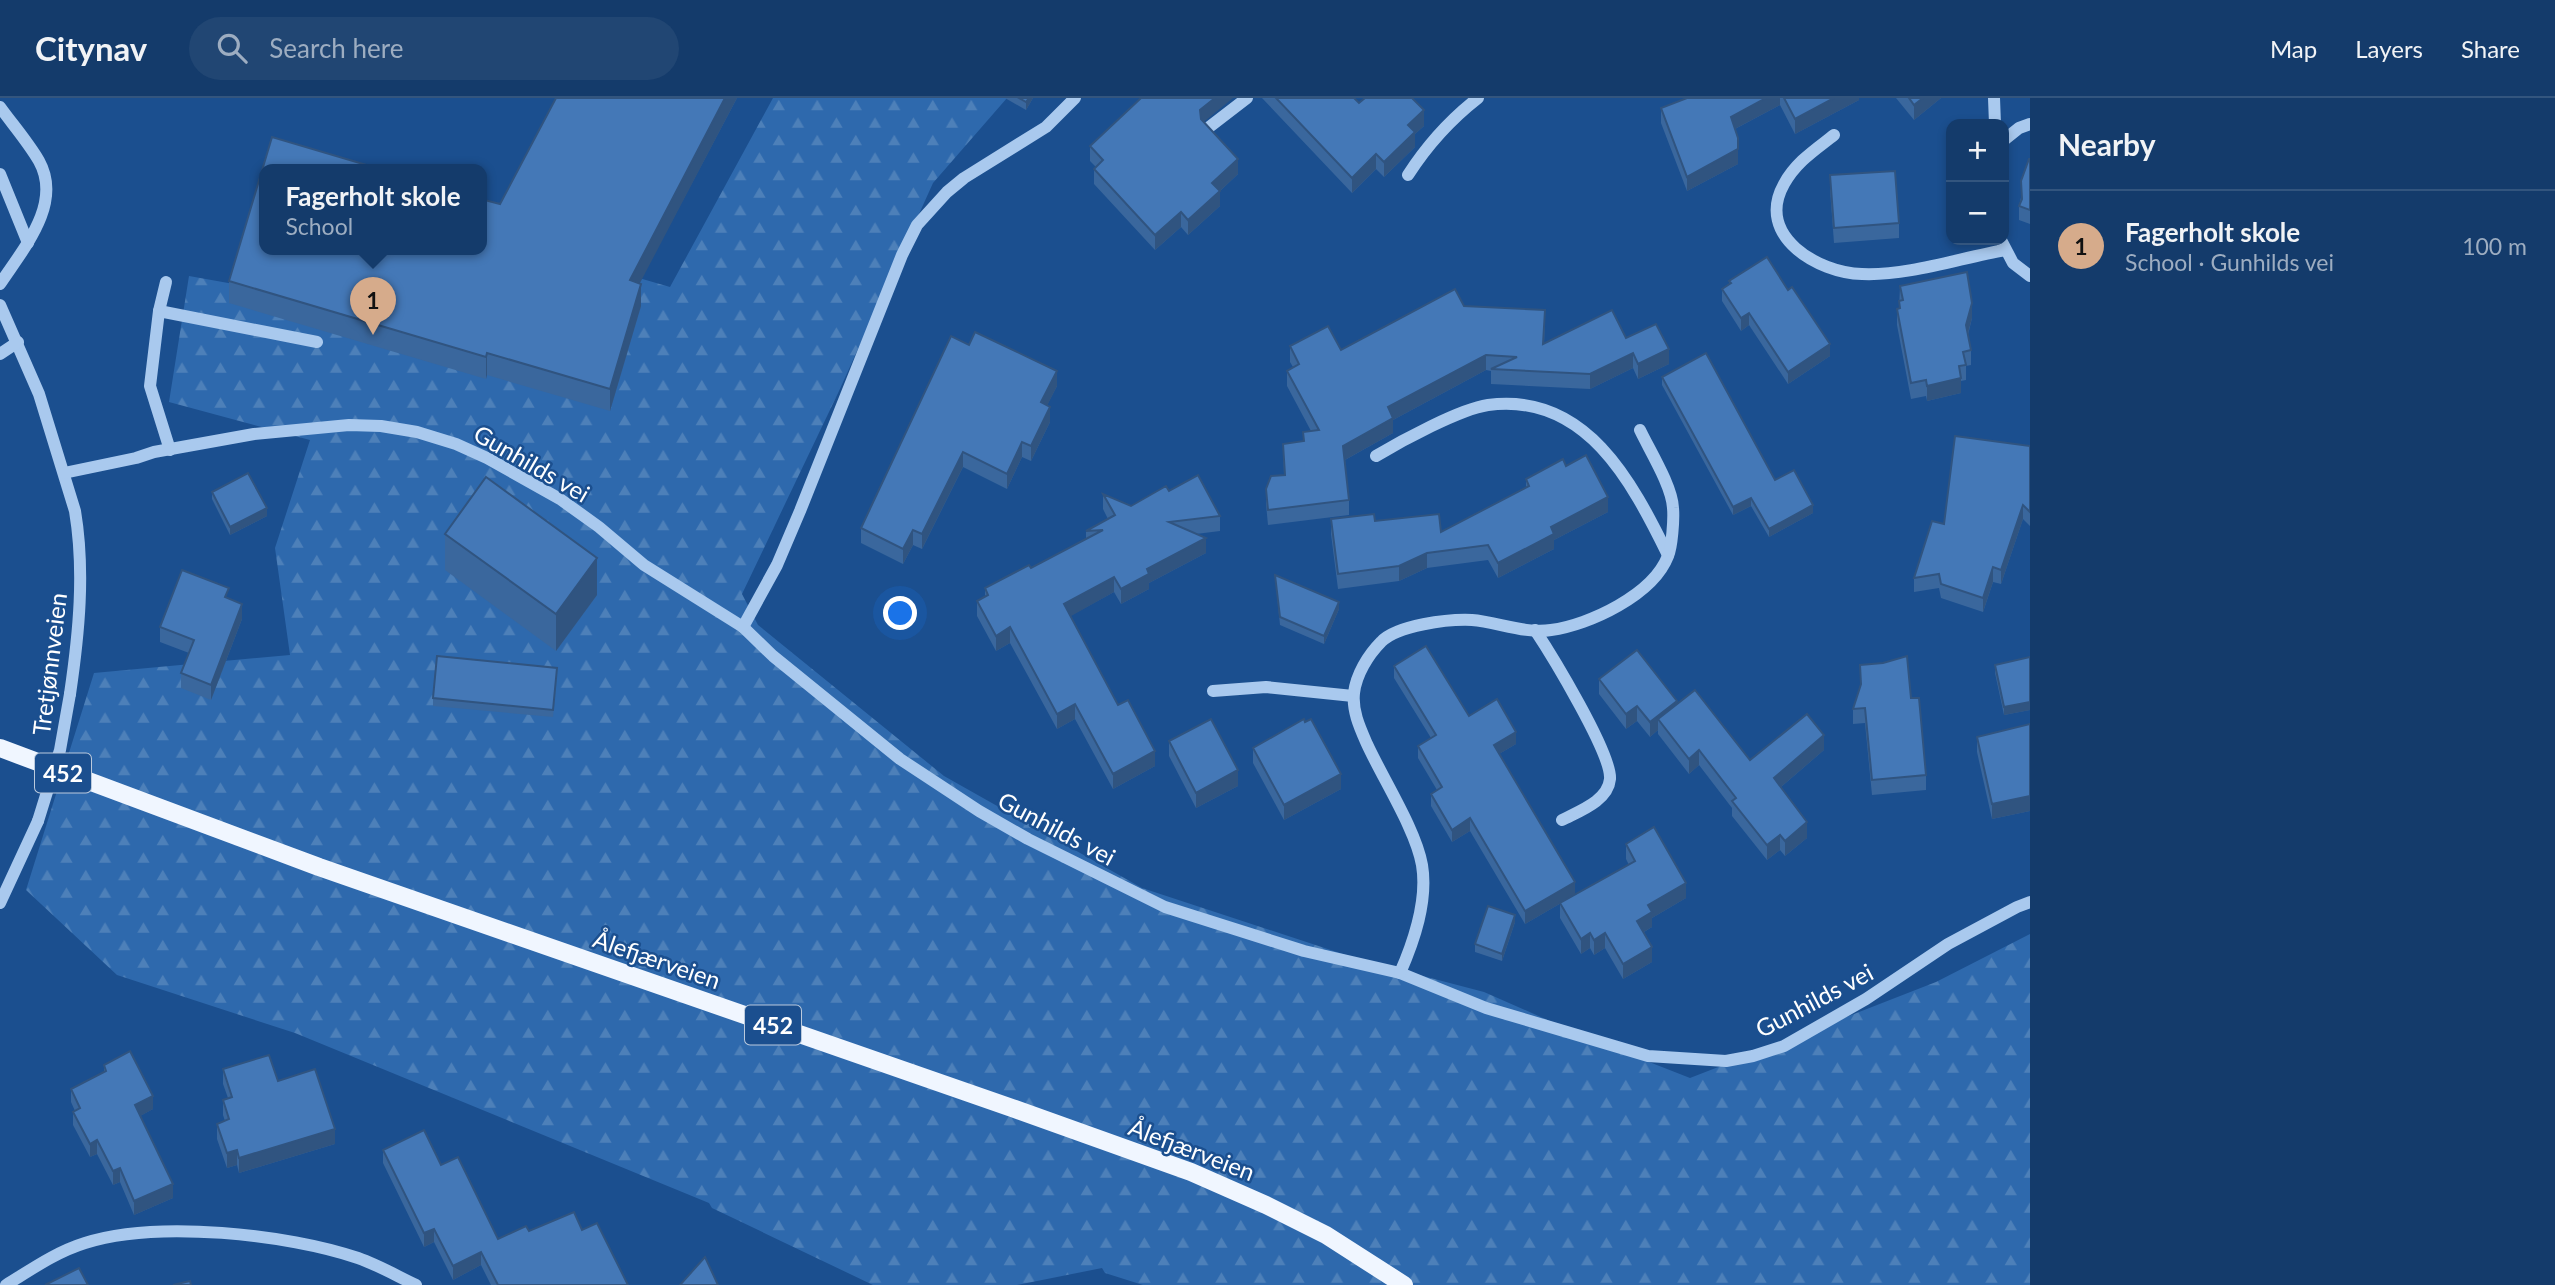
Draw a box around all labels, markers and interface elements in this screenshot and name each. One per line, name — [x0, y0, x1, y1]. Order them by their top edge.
search box — [189, 17, 679, 80]
text: Citynav — [35, 28, 147, 68]
icon: search — [213, 29, 251, 67]
text: Search here — [269, 32, 403, 64]
text: Map — [2270, 34, 2317, 63]
text: Layers — [2355, 34, 2423, 63]
text: Share — [2461, 34, 2520, 63]
map controls — [1946, 119, 2009, 245]
button: + — [1946, 119, 2009, 182]
text: Nearby — [2058, 126, 2156, 162]
popup — [259, 164, 487, 255]
text: Fagerholt skole — [285, 180, 461, 212]
button: − — [1946, 182, 2009, 245]
text: School — [285, 212, 353, 240]
text: Fagerholt skole — [2125, 216, 2300, 248]
text: 1 — [2074, 232, 2088, 260]
text: 100 m — [2462, 232, 2527, 260]
text: School · Gunhilds vei — [2125, 248, 2334, 276]
pin: 1 — [350, 277, 396, 335]
street label: Gunhilds vei — [469, 418, 595, 508]
street label: Tretjønnveien — [26, 591, 72, 737]
your location — [883, 596, 917, 630]
road number: 452 — [35, 754, 91, 792]
street label: Gunhilds vei — [993, 785, 1121, 871]
street label: Ålefjærveien — [590, 924, 724, 994]
street label: Gunhilds vei — [1750, 957, 1878, 1043]
road number: 452 — [745, 1006, 801, 1044]
street label: Ålefjærveien — [1125, 1112, 1259, 1186]

